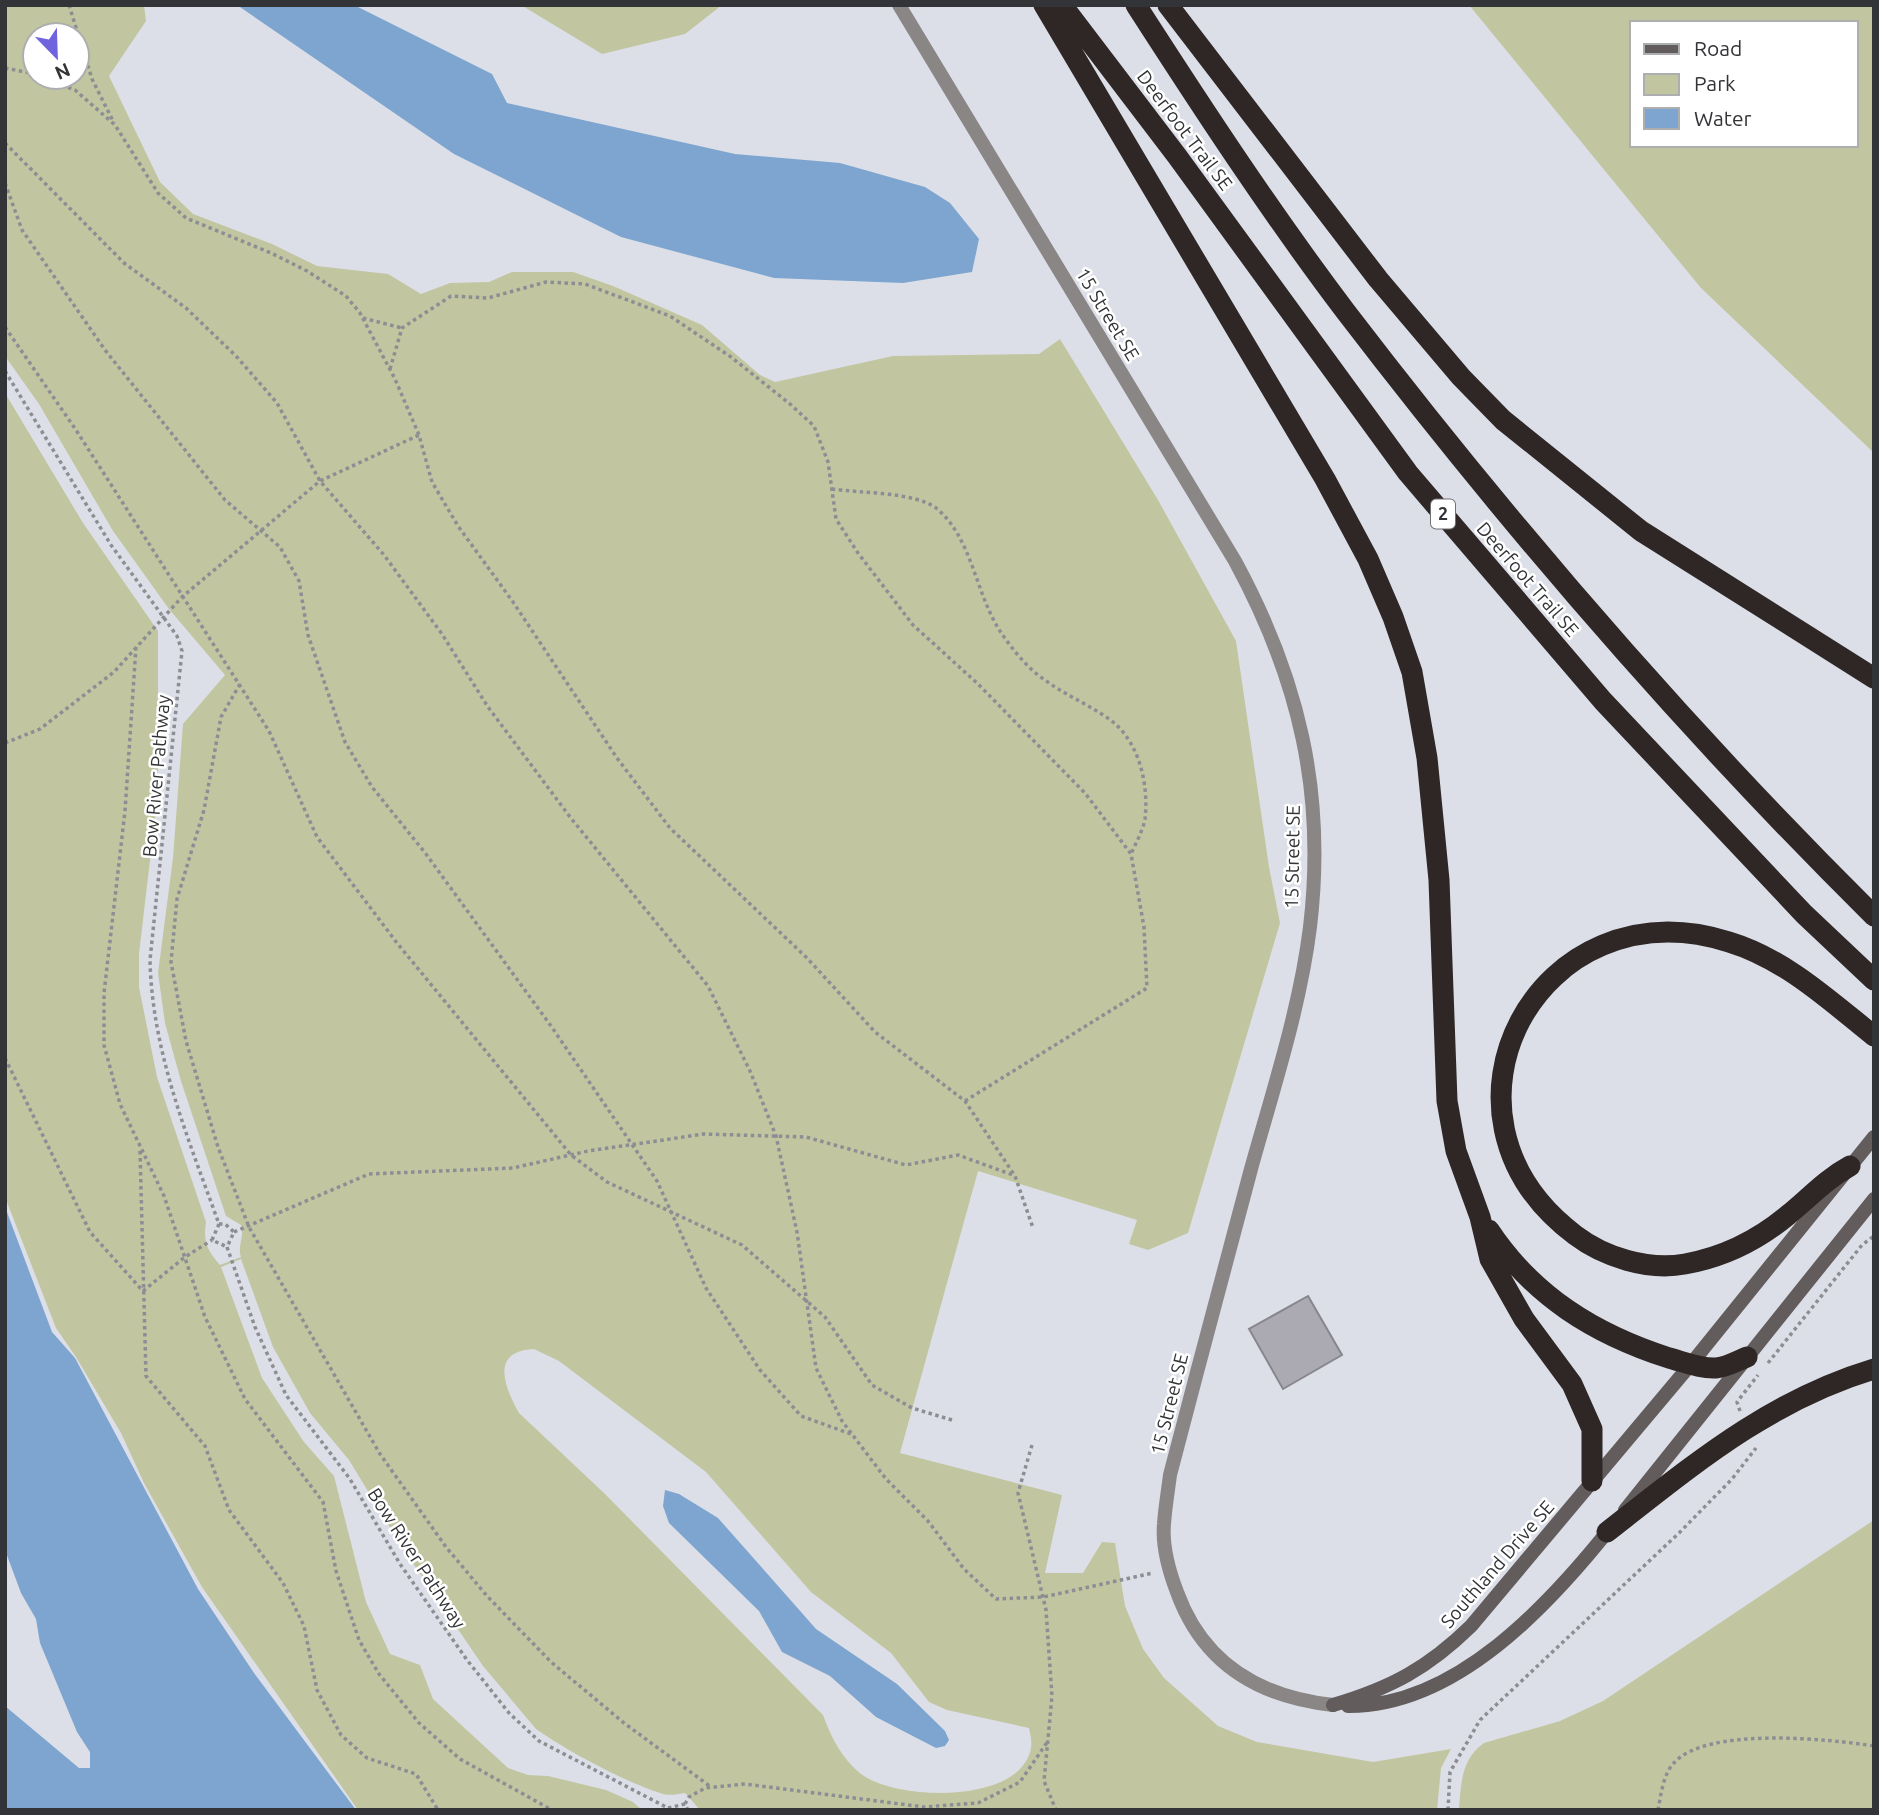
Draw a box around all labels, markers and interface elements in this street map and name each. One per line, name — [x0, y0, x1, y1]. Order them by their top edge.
north arrow — [21, 21, 91, 91]
legend — [1630, 21, 1858, 147]
text: Road — [1694, 36, 1742, 60]
text: N — [52, 59, 73, 85]
street label: Deerfoot Trail SE — [1133, 66, 1237, 194]
text: Park — [1694, 71, 1736, 95]
text: Water — [1694, 106, 1752, 130]
street label: 15 Street SE — [1072, 264, 1144, 364]
road number: 2 — [1431, 500, 1455, 528]
street label: Deerfoot Trail SE — [1472, 517, 1584, 641]
street label: Bow River Pathway — [138, 694, 174, 858]
street label: 15 Street SE — [1280, 805, 1304, 909]
street label: 15 Street SE — [1146, 1351, 1192, 1457]
street label: Bow River Pathway — [363, 1484, 471, 1632]
street label: Southland Drive SE — [1436, 1496, 1558, 1632]

